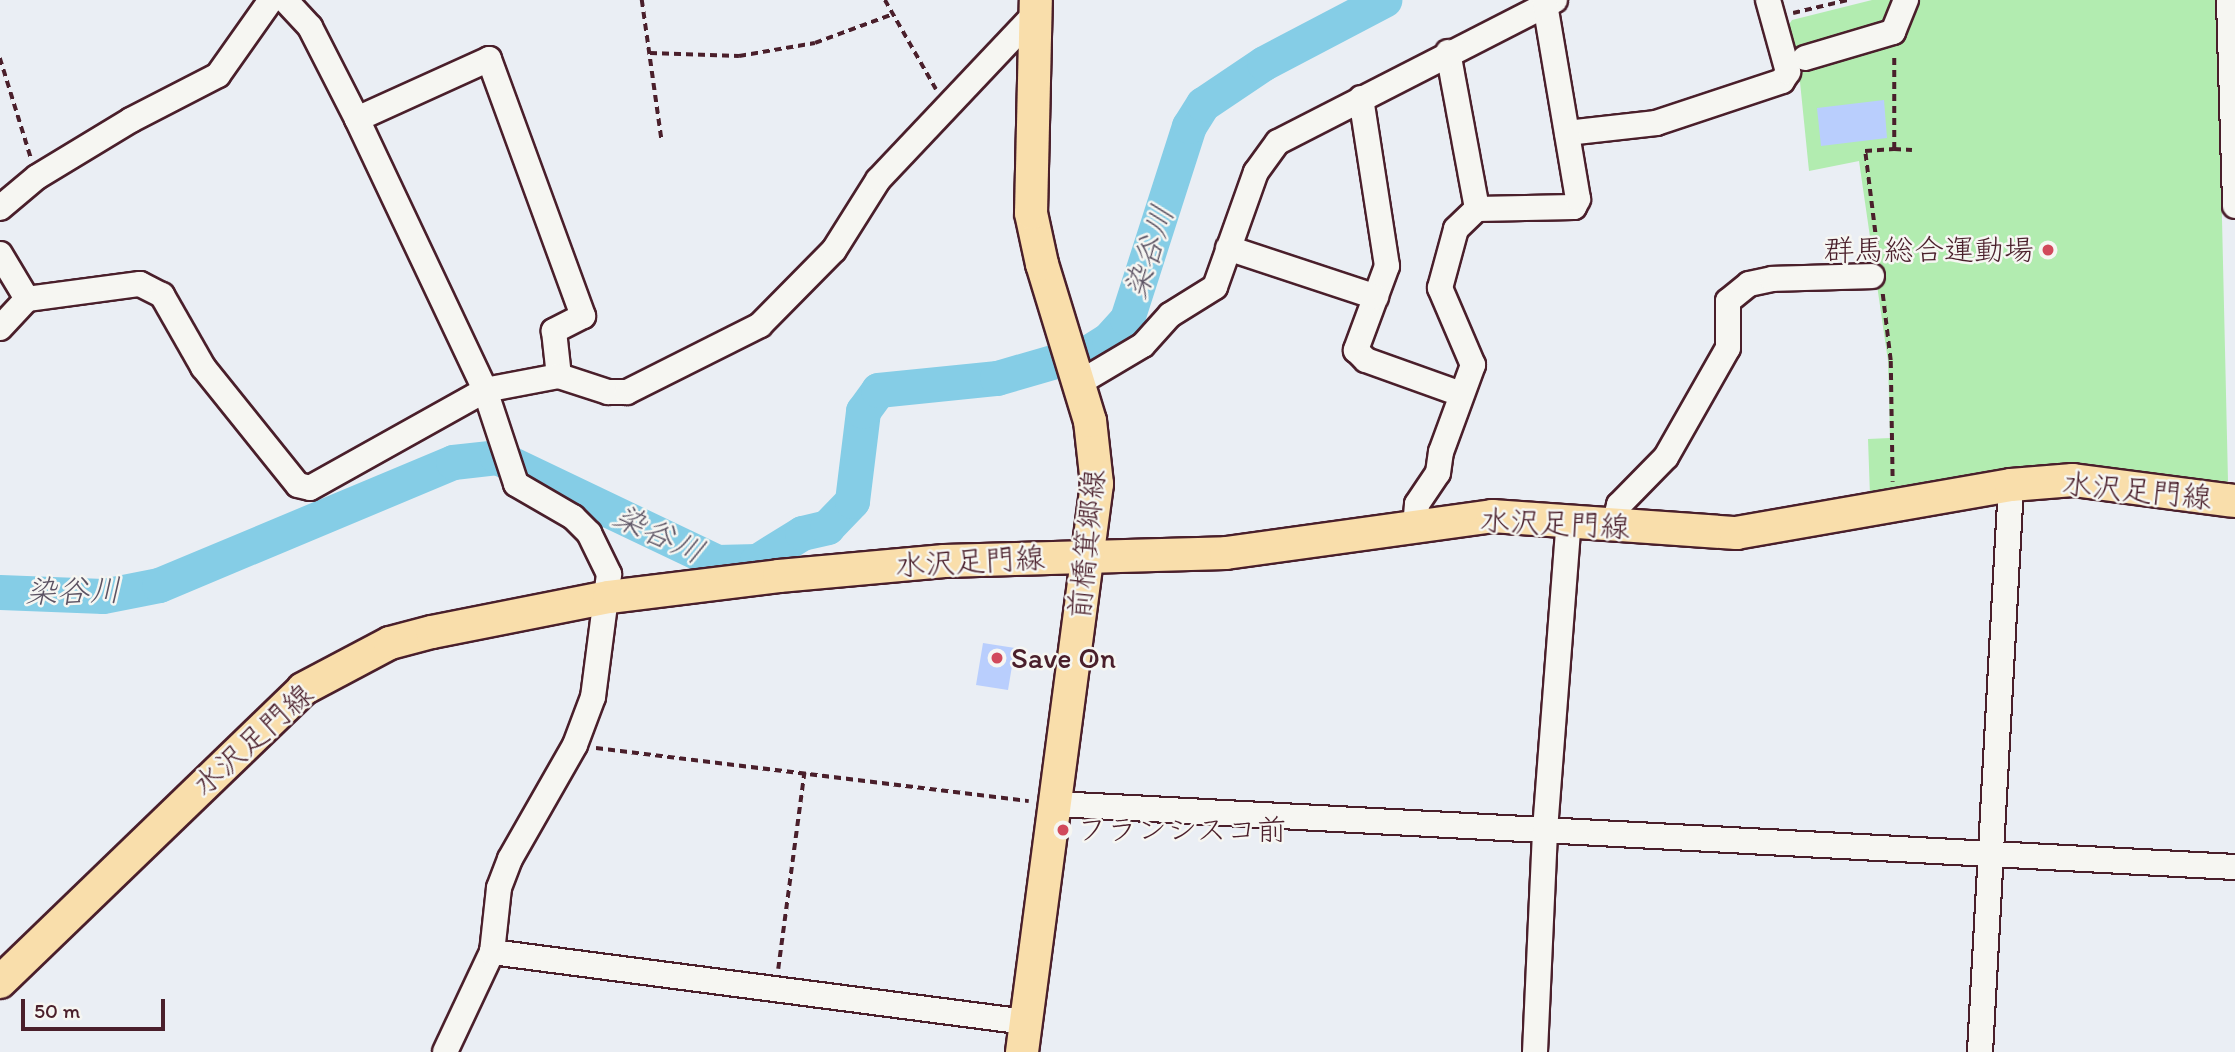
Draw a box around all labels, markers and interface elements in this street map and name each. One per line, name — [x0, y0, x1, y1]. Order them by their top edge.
water label: 染谷川 — [1116, 200, 1182, 304]
place label: 群馬総合運動場 — [1824, 232, 2034, 268]
marker: 群馬総合運動場 — [2040, 242, 2056, 258]
street label: 水沢足門線 — [2061, 465, 2213, 517]
street label: 前橋箕郷線 — [1061, 468, 1113, 620]
water label: 染谷川 — [607, 496, 711, 572]
street label: 水沢足門線 — [1479, 502, 1631, 546]
street label: 水沢足門線 — [894, 540, 1046, 584]
water label: 染谷川 — [25, 571, 121, 611]
place label: Save On — [1011, 640, 1117, 676]
marker: Save On — [989, 650, 1005, 666]
street label: 水沢足門線 — [185, 676, 321, 804]
place label: フランシスコ前 — [1077, 812, 1287, 848]
marker: フランシスコ前 — [1055, 822, 1071, 838]
scale bar — [24, 986, 168, 1030]
text: 50 m — [34, 998, 80, 1023]

